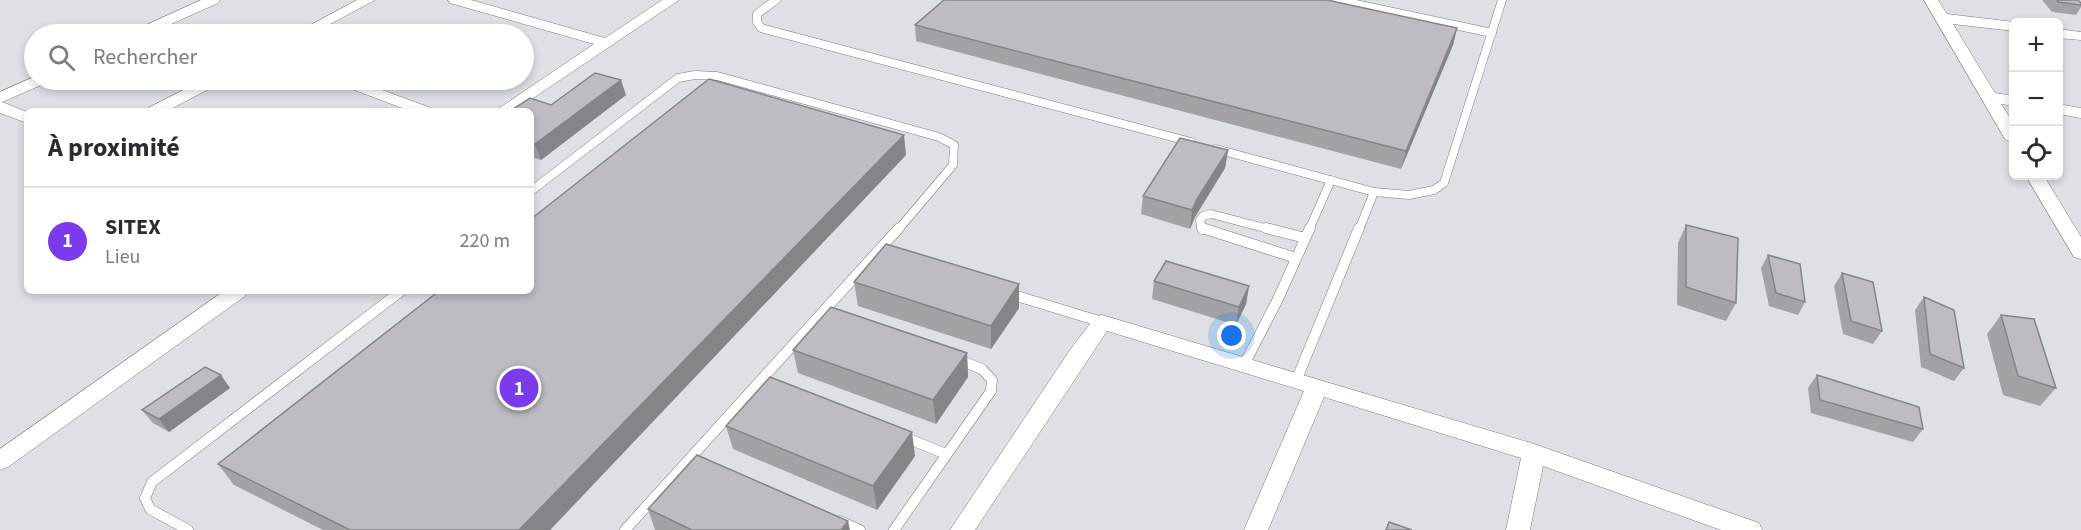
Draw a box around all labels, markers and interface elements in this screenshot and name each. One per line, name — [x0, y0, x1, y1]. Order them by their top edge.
map controls — [2009, 18, 2063, 180]
button: + — [2009, 18, 2063, 72]
search box — [24, 24, 534, 90]
icon: search — [45, 41, 78, 74]
text: Rechercher — [93, 41, 197, 73]
button: − — [2009, 72, 2063, 126]
button: locate — [2009, 126, 2063, 180]
text: À proximité — [48, 129, 180, 166]
text: SITEX — [105, 211, 161, 243]
text: 1 — [62, 227, 73, 255]
text: 220 m — [460, 227, 510, 255]
text: Lieu — [105, 243, 140, 271]
your location — [1217, 321, 1246, 350]
pin: 1 — [500, 366, 538, 410]

